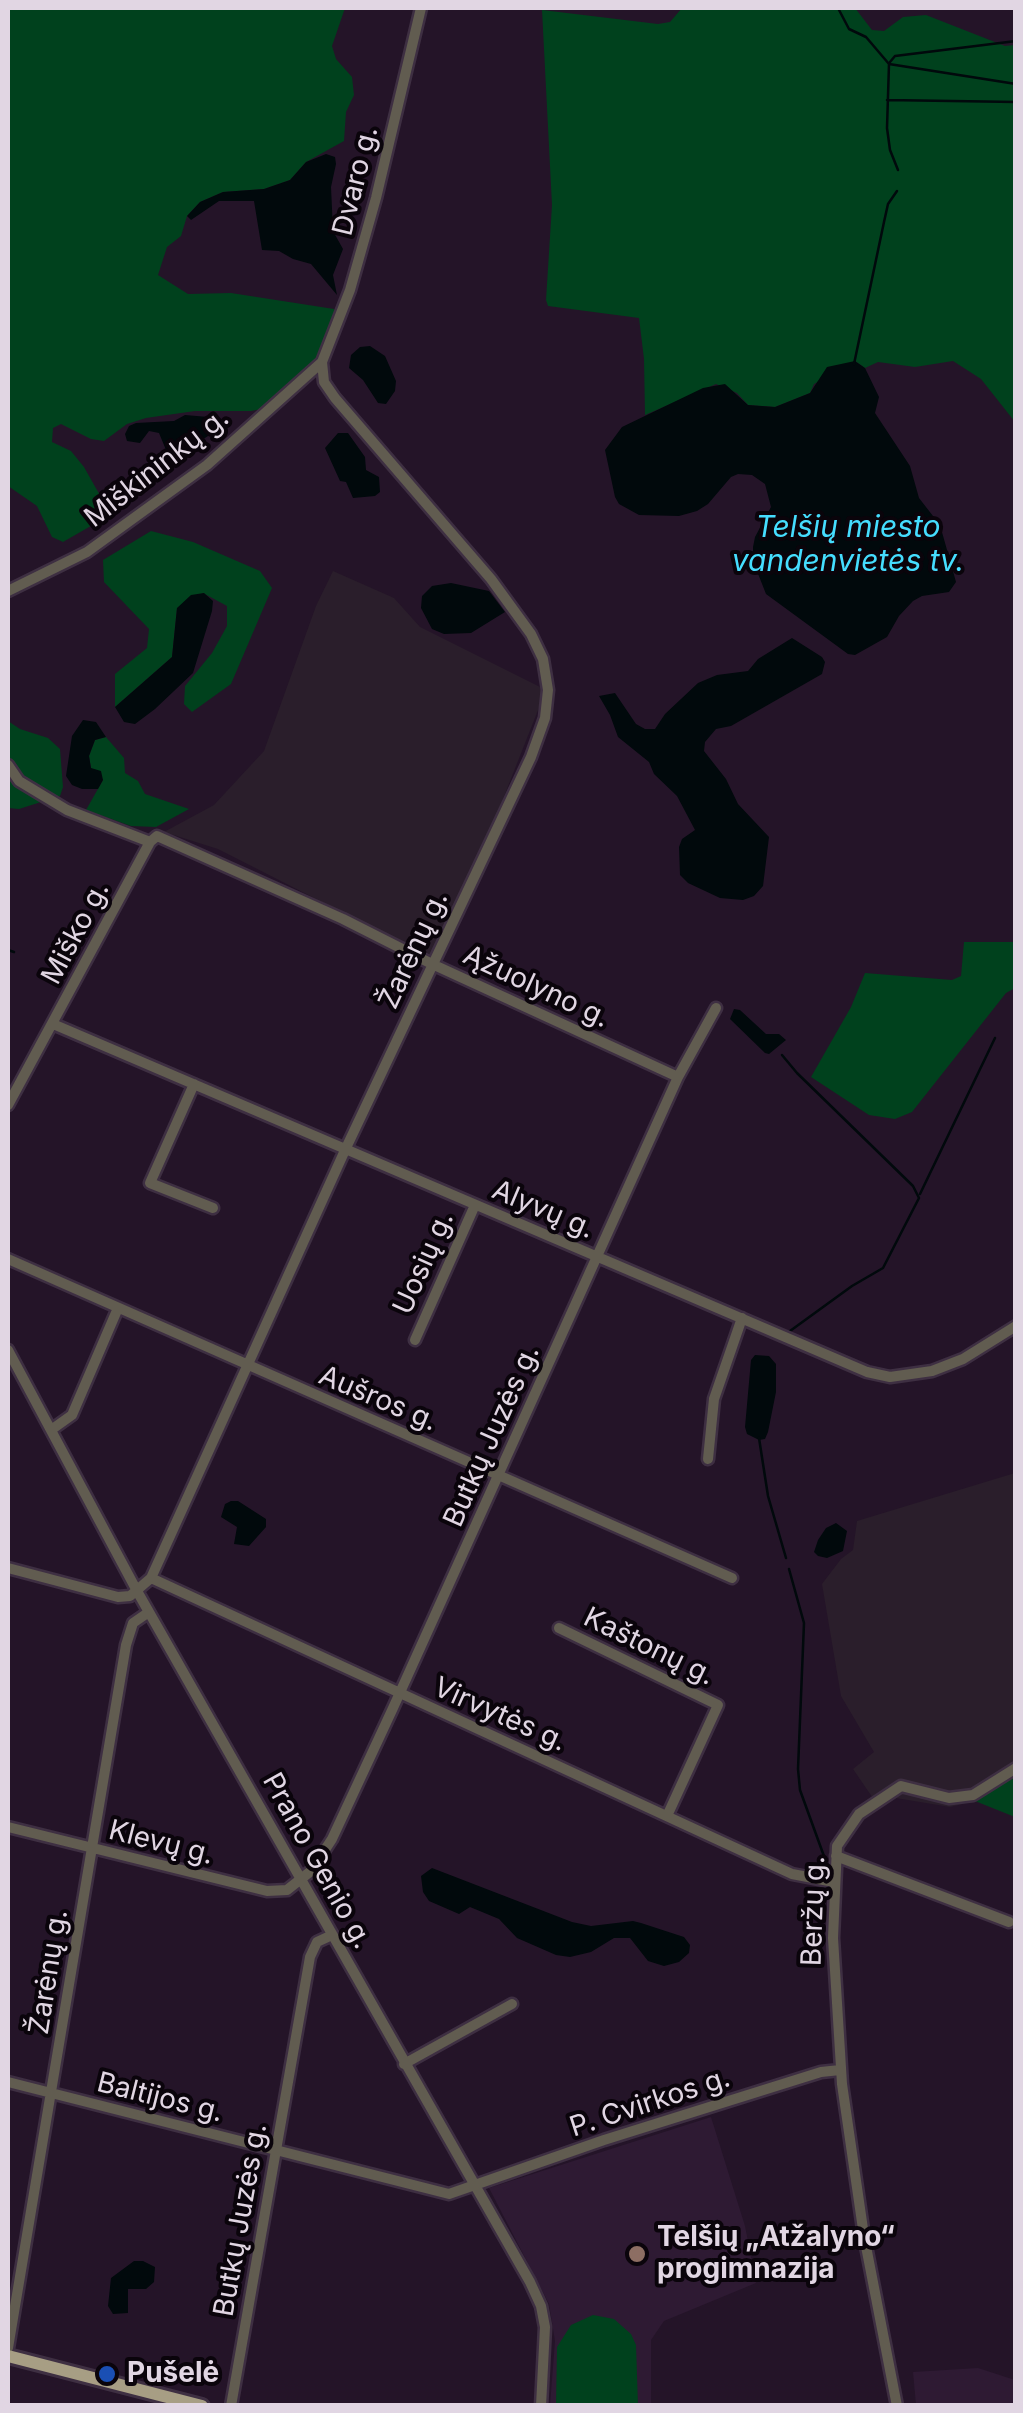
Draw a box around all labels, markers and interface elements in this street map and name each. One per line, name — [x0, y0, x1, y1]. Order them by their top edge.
street label: Dvaro g. — [326, 123, 386, 239]
street label: Miškininkų g. — [78, 401, 236, 535]
water label: Telšių miesto vandenvietės tv. — [732, 510, 964, 580]
street label: Miško g. — [35, 876, 117, 990]
street label: Žarėnų g. — [372, 886, 456, 1014]
street label: Ąžuolyno g. — [458, 939, 614, 1035]
street label: Alyvų g. — [487, 1174, 599, 1246]
street label: Uosių g. — [387, 1206, 461, 1320]
street label: Butkų Juzės g. — [437, 1340, 547, 1532]
street label: Aušros g. — [314, 1359, 442, 1439]
street label: Kaštonų g. — [578, 1601, 720, 1693]
street label: Virvytės g. — [428, 1671, 572, 1759]
street label: Prano Genio g. — [255, 1767, 379, 1955]
street label: Klevų g. — [105, 1814, 217, 1872]
street label: Beržų g. — [795, 1855, 833, 1967]
street label: Žarėnų g. — [23, 1907, 75, 2037]
street label: P. Cvirkos g. — [566, 2061, 734, 2145]
street label: Baltijos g. — [94, 2066, 226, 2130]
street label: Butkų Juzės g. — [207, 2121, 275, 2319]
place label: Telšių „Atžalyno“ progimnazija — [657, 2221, 895, 2287]
marker: Telšių „Atžalyno“ progimnazija — [626, 2243, 648, 2265]
place label: Pušelė — [127, 2357, 219, 2391]
marker: Pušelė — [96, 2363, 118, 2385]

